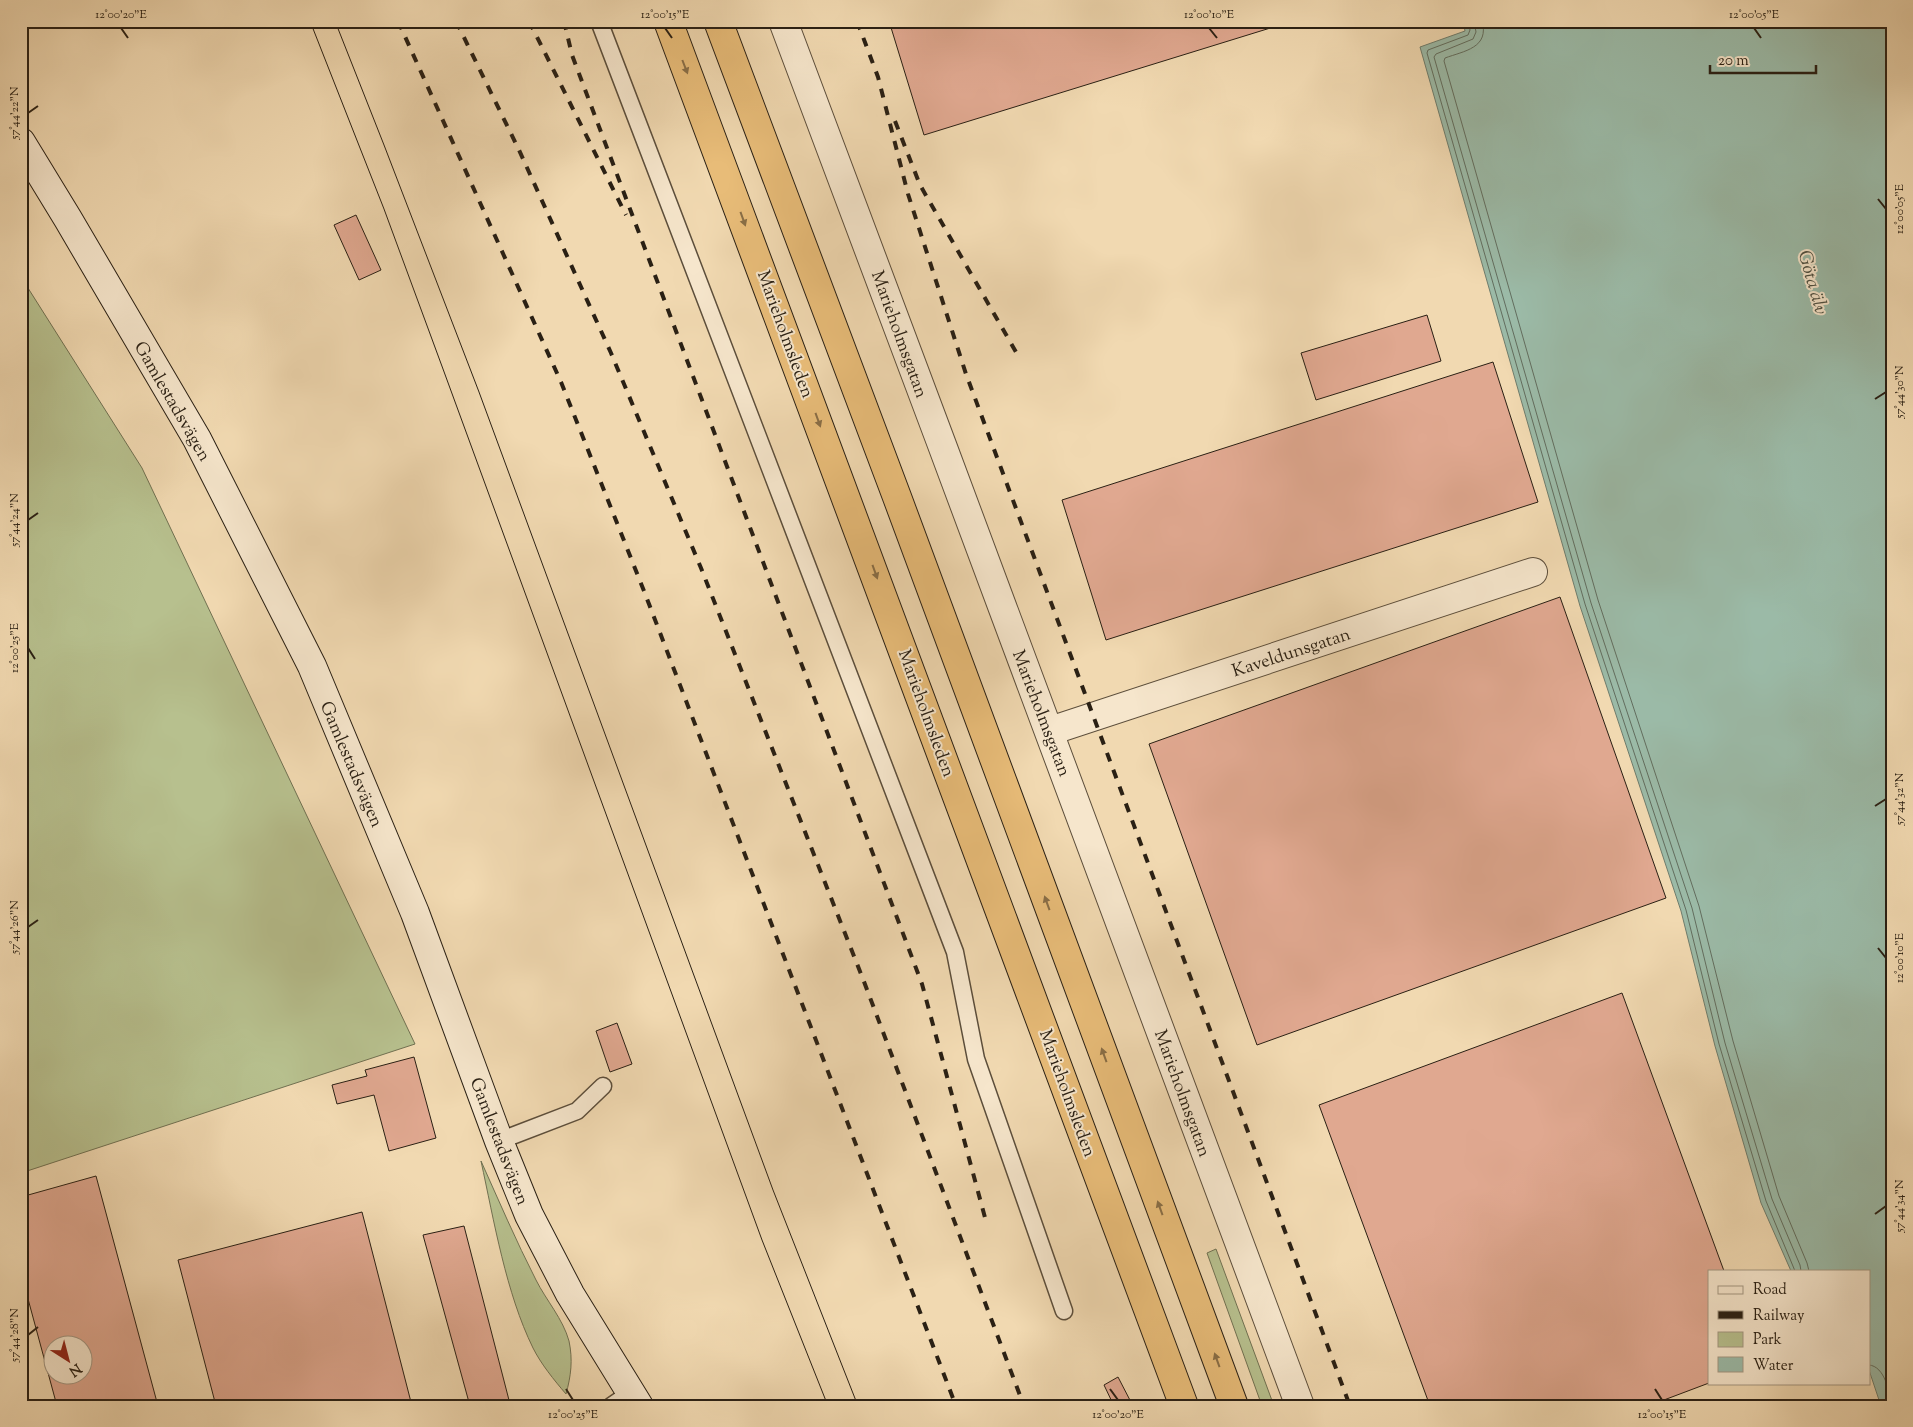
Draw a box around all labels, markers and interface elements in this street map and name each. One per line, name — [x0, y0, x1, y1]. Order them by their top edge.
text: 12°00'20"E — [95, 6, 148, 24]
text: 12°00'15"E — [641, 6, 690, 24]
text: 12°00'10"E — [1184, 6, 1235, 24]
text: 12°00'05"E — [1729, 6, 1780, 24]
scale bar — [1710, 42, 1817, 74]
text: 20 m — [1718, 51, 1749, 72]
one-way arrow — [681, 60, 689, 75]
text: 57°44'22"N — [6, 86, 24, 141]
text: 12°00'05"E — [1891, 183, 1909, 234]
one-way arrow — [739, 212, 747, 227]
water label: Göta älv — [1790, 248, 1834, 318]
street label: Marieholmsleden — [749, 267, 819, 402]
street label: Marieholmsgatan — [863, 267, 933, 402]
street label: Gamlestadsvägen — [126, 337, 216, 467]
text: 57°44'30"N — [1891, 365, 1909, 420]
one-way arrow — [814, 413, 822, 428]
text: 57°44'24"N — [6, 493, 24, 548]
one-way arrow — [872, 565, 879, 580]
text: 12°00'25"E — [6, 622, 24, 673]
street label: Kaveldunsgatan — [1229, 622, 1355, 685]
street label: Marieholmsleden — [890, 646, 960, 781]
street label: Marieholmsgatan — [1004, 647, 1076, 781]
street label: Gamlestadsvägen — [312, 698, 389, 832]
text: 57°44'32"N — [1891, 772, 1909, 826]
one-way arrow — [1043, 895, 1051, 910]
text: 57°44'26"N — [6, 900, 24, 955]
text: 12°00'10"E — [1891, 932, 1909, 983]
street label: Marieholmsleden — [1031, 1026, 1101, 1161]
street label: Marieholmsgatan — [1146, 1026, 1216, 1161]
one-way arrow — [1100, 1047, 1108, 1062]
street label: Gamlestadsvägen — [462, 1074, 535, 1210]
text: 57°44'34"N — [1891, 1179, 1909, 1234]
one-way arrow — [1156, 1200, 1164, 1215]
legend — [1708, 1270, 1870, 1384]
text: Road — [1753, 1280, 1787, 1301]
text: Railway — [1753, 1306, 1805, 1327]
text: 57°44'28"N — [6, 1308, 24, 1363]
text: Park — [1753, 1330, 1782, 1351]
north arrow — [42, 1334, 92, 1384]
one-way arrow — [1213, 1352, 1221, 1367]
text: Water — [1753, 1356, 1794, 1377]
text: N — [64, 1358, 85, 1380]
text: 12°00'25"E — [548, 1406, 599, 1424]
text: 12°00'20"E — [1092, 1406, 1145, 1424]
text: 12°00'15"E — [1638, 1406, 1687, 1424]

